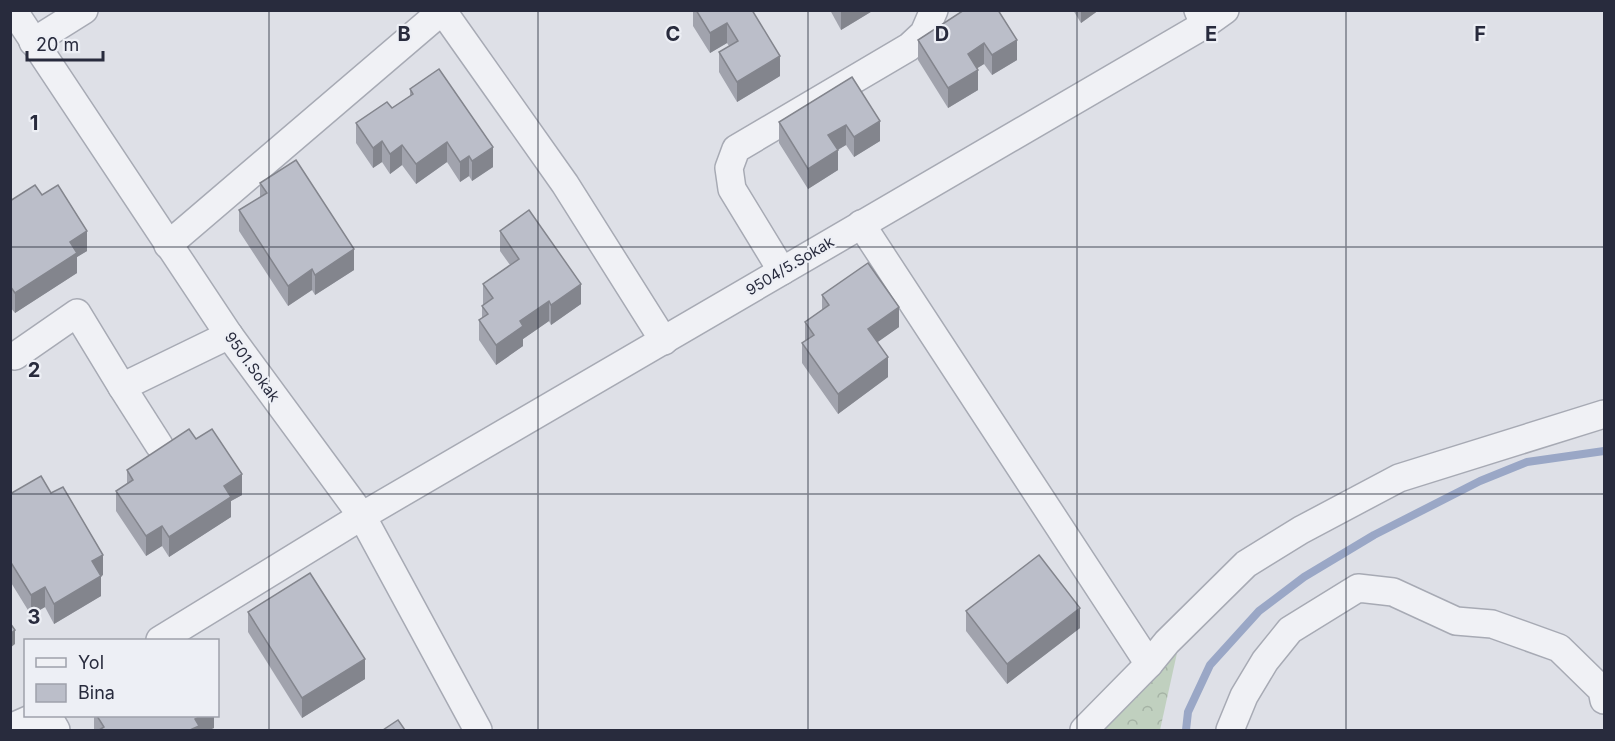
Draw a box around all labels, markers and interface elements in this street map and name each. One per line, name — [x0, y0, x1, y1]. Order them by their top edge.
text: B — [397, 22, 411, 46]
text: C — [666, 22, 680, 46]
text: D — [935, 22, 949, 46]
text: E — [1205, 22, 1217, 46]
text: F — [1474, 22, 1486, 46]
scale bar — [27, 24, 104, 62]
text: 20 m — [36, 34, 79, 55]
text: 1 — [30, 111, 38, 135]
street label: 9504/5.Sokak — [742, 231, 838, 299]
street label: 9501.Sokak — [221, 328, 285, 406]
text: 2 — [28, 358, 40, 382]
text: 3 — [28, 605, 40, 629]
legend — [24, 639, 219, 717]
text: Yol — [78, 652, 104, 673]
text: Bina — [78, 682, 115, 703]

